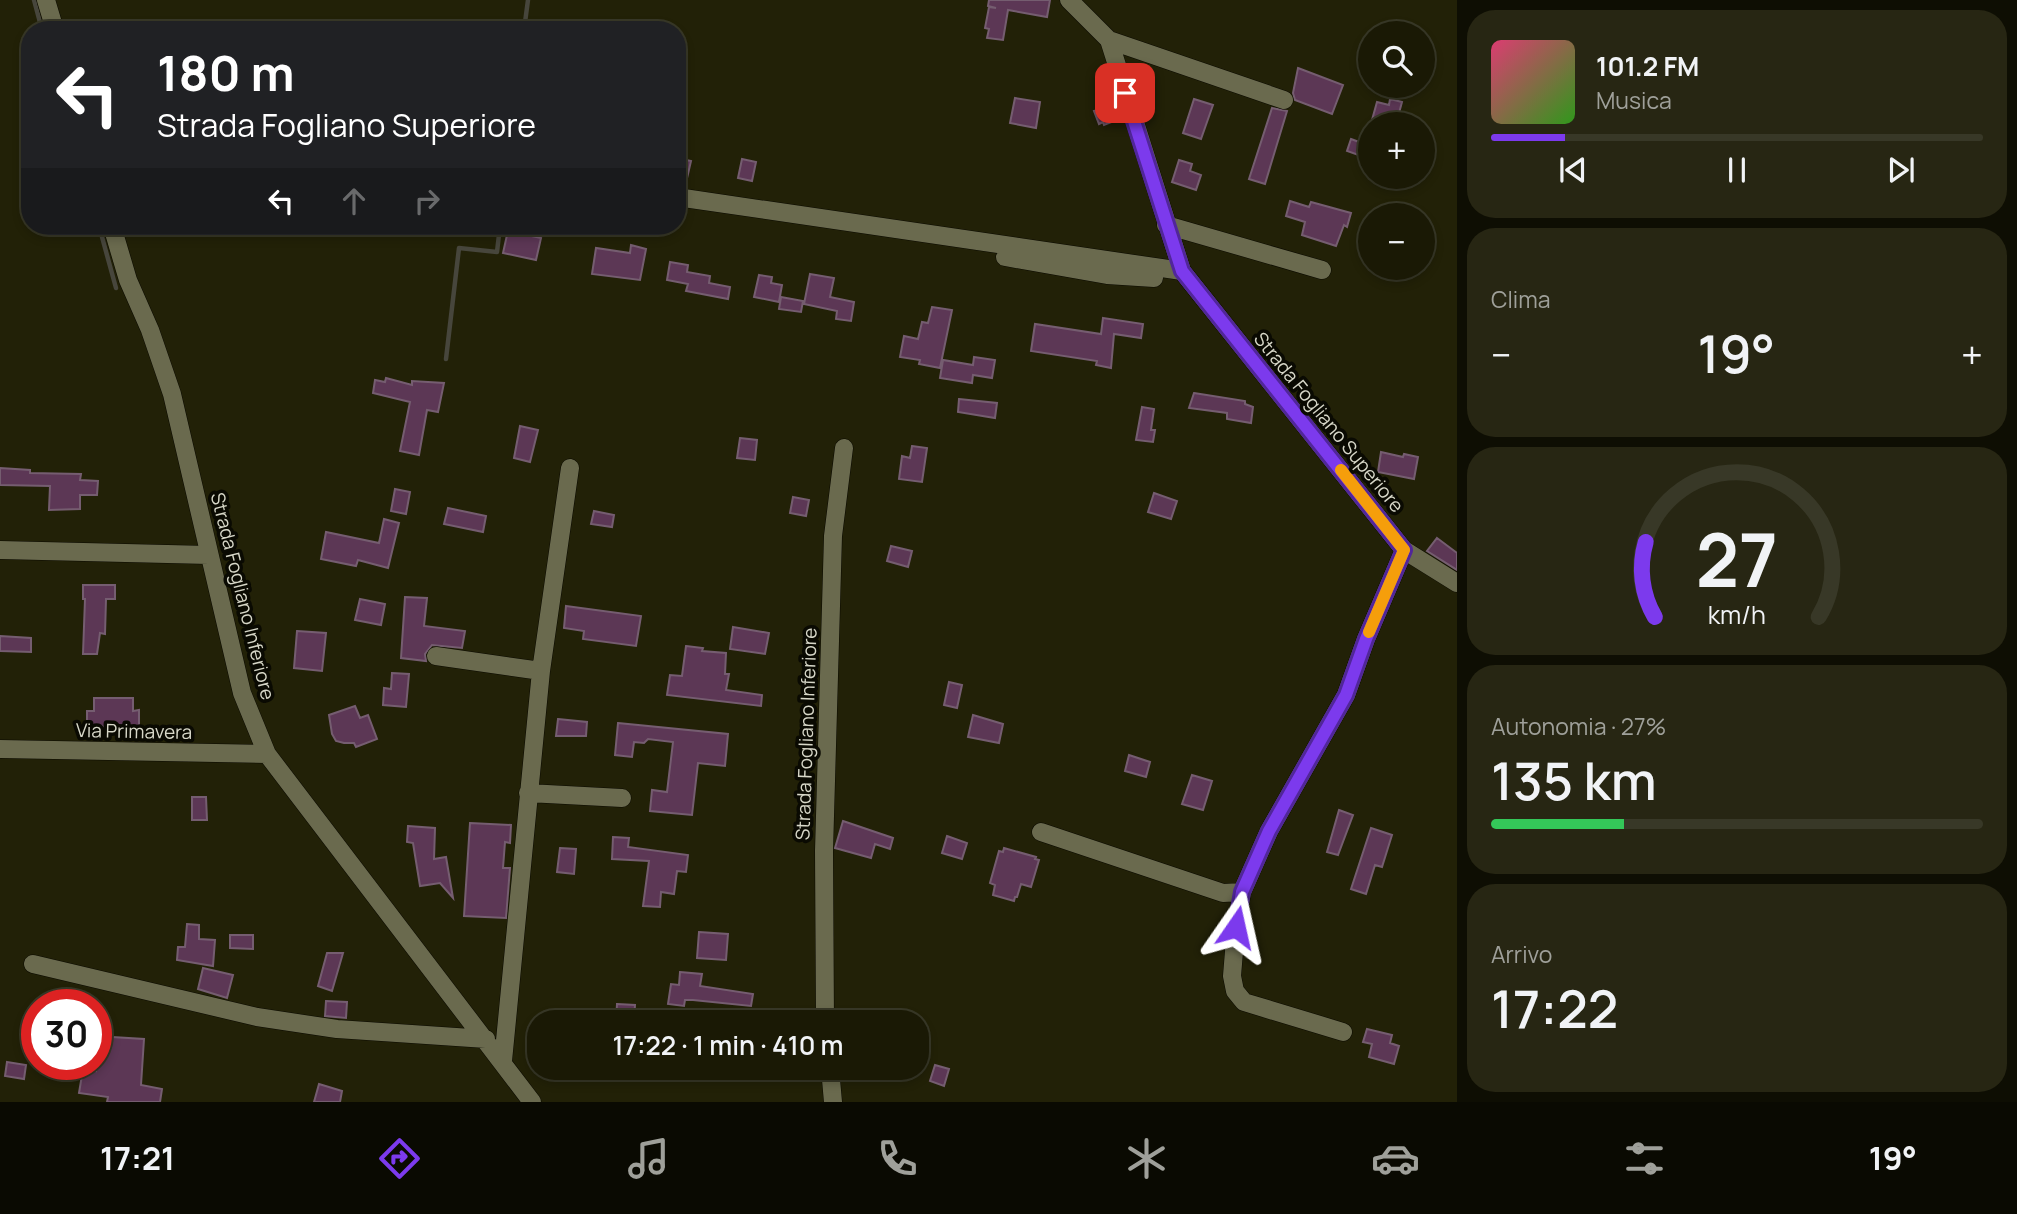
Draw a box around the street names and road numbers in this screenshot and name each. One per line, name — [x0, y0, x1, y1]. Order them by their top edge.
street label: Strada Fogliano Superiore — [1248, 326, 1410, 518]
street label: Strada Fogliano Inferiore — [205, 490, 281, 702]
street label: Strada Fogliano Inferiore — [789, 627, 823, 841]
street label: Via Primavera — [76, 717, 192, 745]

